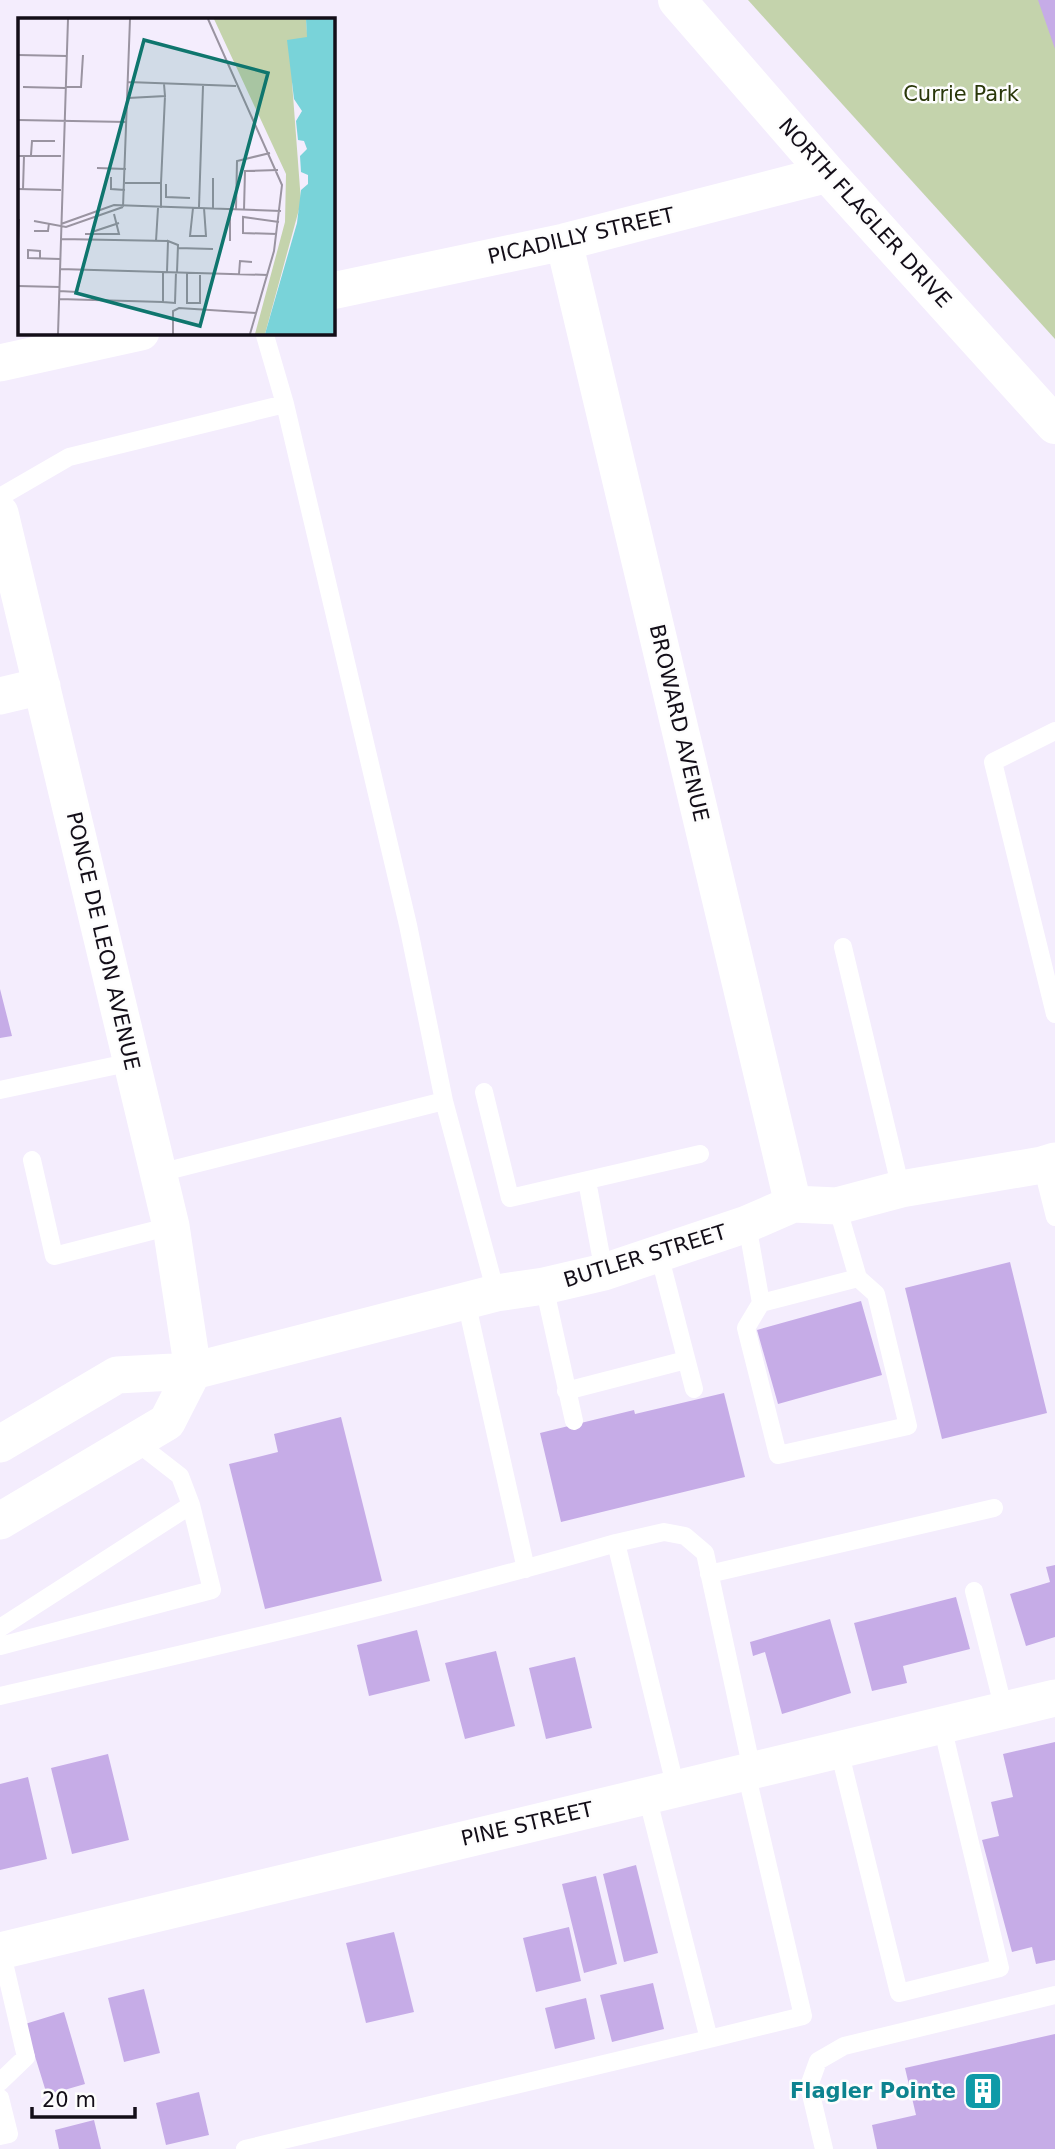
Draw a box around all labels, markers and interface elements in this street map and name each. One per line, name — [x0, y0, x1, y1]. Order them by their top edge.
inset map — [18, 18, 334, 334]
park label: Currie Park — [903, 82, 1020, 106]
street label: NORTH FLAGLER DRIVE — [774, 114, 956, 312]
street label: PICADILLY STREET — [485, 203, 677, 269]
street label: BROWARD AVENUE — [645, 622, 713, 824]
street label: PONCE DE LEON AVENUE — [62, 809, 144, 1073]
street label: BUTLER STREET — [561, 1220, 729, 1292]
street label: PINE STREET — [459, 1797, 595, 1851]
building icon: Flagler Pointe — [962, 2070, 1004, 2112]
scale bar — [32, 2076, 135, 2120]
place label: Flagler Pointe — [790, 2079, 956, 2103]
text: 20 m — [42, 2088, 96, 2112]

